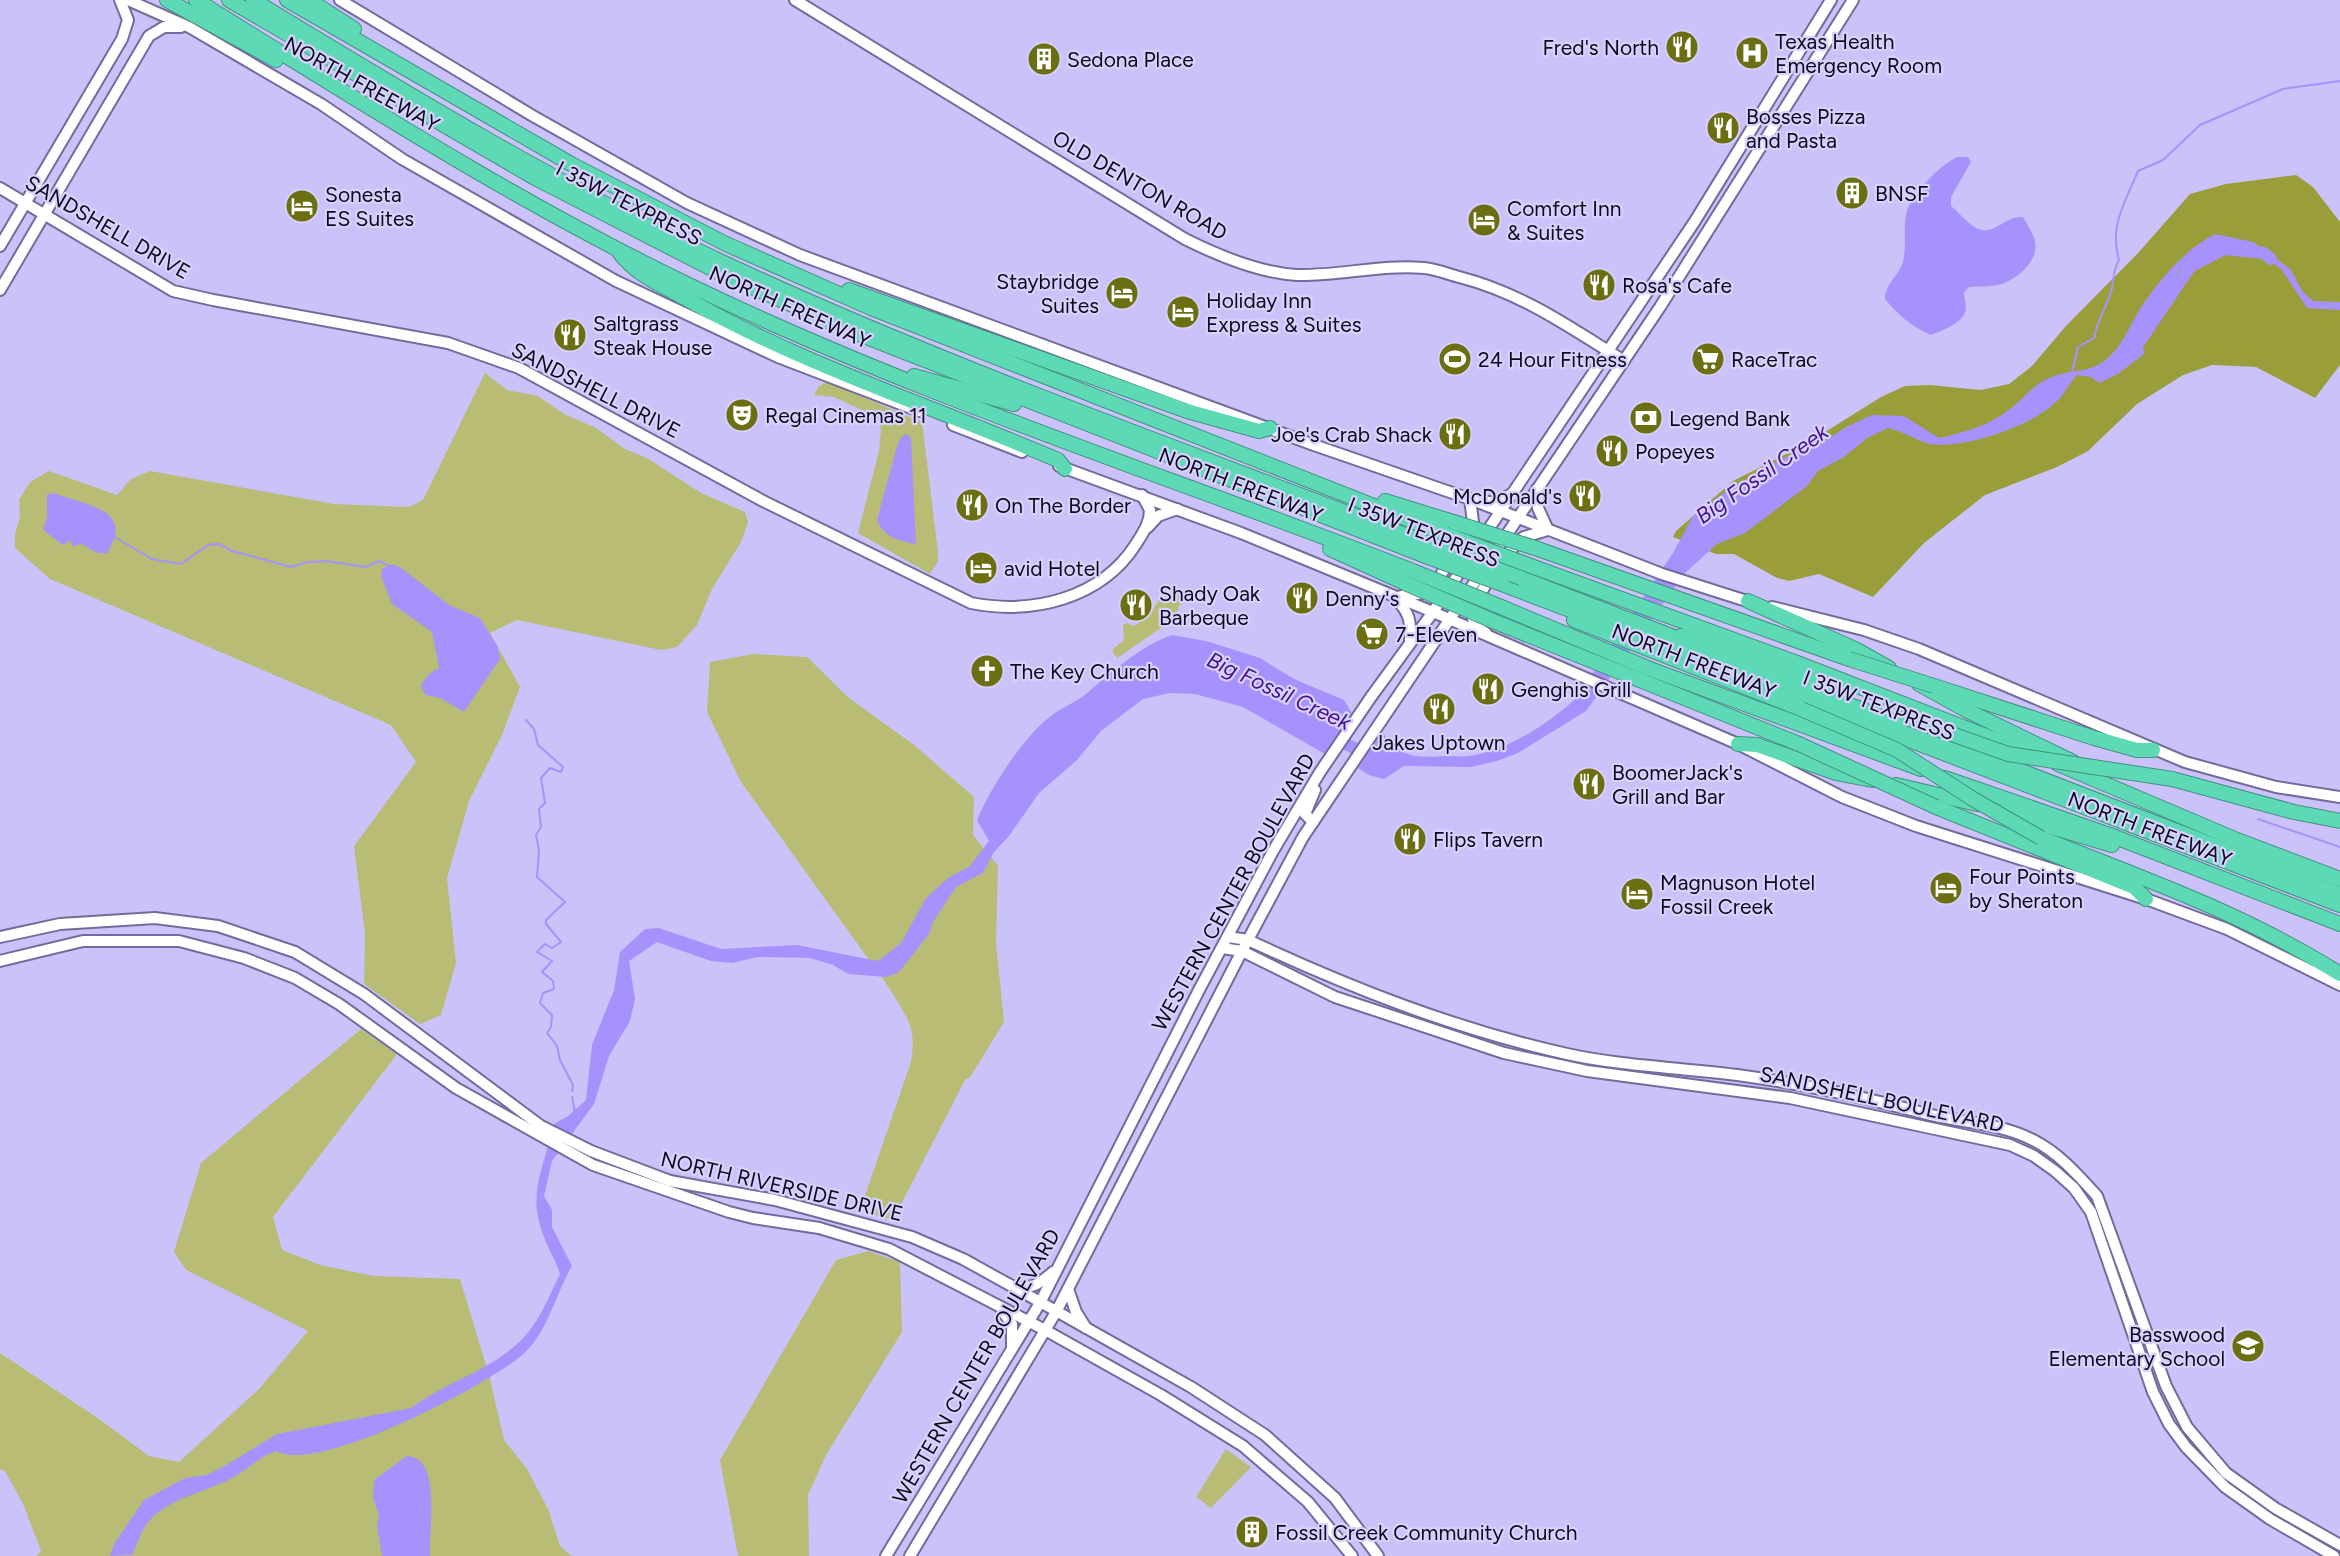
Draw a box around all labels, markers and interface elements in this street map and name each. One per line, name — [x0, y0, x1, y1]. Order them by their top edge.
restaurant icon: Fred's North — [1664, 29, 1700, 65]
place label: Texas Health Emergency Room — [1775, 29, 1942, 78]
street label: NORTH FREEWAY — [280, 31, 444, 137]
place label: Fred's North — [1543, 35, 1659, 60]
hospital icon: Texas Health Emergency Room — [1734, 35, 1770, 71]
building icon: Sedona Place — [1026, 41, 1062, 77]
place label: Sedona Place — [1067, 47, 1194, 72]
place label: Bosses Pizza and Pasta — [1746, 104, 1865, 153]
restaurant icon: Bosses Pizza and Pasta — [1705, 110, 1741, 146]
street label: OLD DENTON ROAD — [1048, 125, 1232, 245]
street label: I 35W TEXPRESS — [552, 156, 706, 250]
street label: SANDSHELL DRIVE — [21, 170, 195, 284]
building icon: BNSF — [1834, 175, 1870, 211]
place label: BNSF — [1875, 181, 1928, 206]
place label: Sonesta ES Suites — [325, 182, 414, 231]
hotel icon: Sonesta ES Suites — [284, 188, 320, 224]
place label: Comfort Inn & Suites — [1507, 196, 1621, 245]
hotel icon: Comfort Inn & Suites — [1466, 202, 1502, 238]
street label: NORTH FREEWAY — [706, 260, 875, 354]
restaurant icon: Rosa's Cafe — [1581, 267, 1617, 303]
place label: Staybridge Suites — [996, 269, 1099, 318]
place label: Rosa's Cafe — [1622, 273, 1732, 298]
hotel icon: Staybridge Suites — [1104, 275, 1140, 311]
place label: Holiday Inn Express & Suites — [1206, 288, 1361, 337]
hotel icon: Holiday Inn Express & Suites — [1165, 294, 1201, 330]
place label: Saltgrass Steak House — [593, 311, 712, 360]
restaurant icon: Saltgrass Steak House — [552, 317, 588, 353]
street label: SANDSHELL DRIVE — [507, 337, 685, 443]
sports icon: 24 Hour Fitness — [1437, 341, 1473, 377]
supermarket icon: RaceTrac — [1690, 341, 1726, 377]
place label: 24 Hour Fitness — [1478, 347, 1627, 372]
place label: RaceTrac — [1731, 347, 1817, 372]
theatre icon: Regal Cinemas 11 — [724, 397, 760, 433]
bank icon: Legend Bank — [1628, 400, 1664, 436]
place label: Regal Cinemas 11 — [765, 403, 927, 428]
place label: Legend Bank — [1669, 406, 1791, 431]
restaurant icon: Joe's Crab Shack — [1437, 416, 1473, 452]
water label: Big Fossil Creek — [1690, 418, 1835, 530]
place label: Joe's Crab Shack — [1271, 422, 1433, 447]
restaurant icon: Popeyes — [1594, 433, 1630, 469]
place label: Popeyes — [1635, 439, 1715, 464]
street label: NORTH FREEWAY — [1155, 442, 1327, 528]
restaurant icon: McDonald's — [1567, 478, 1603, 514]
place label: McDonald's — [1453, 484, 1562, 509]
restaurant icon: On The Border — [954, 487, 990, 523]
street label: I 35W TEXPRESS — [1345, 492, 1503, 572]
place label: On The Border — [995, 493, 1131, 518]
hotel icon: avid Hotel — [963, 550, 999, 586]
place label: avid Hotel — [1004, 556, 1100, 581]
restaurant icon: Denny's — [1284, 580, 1320, 616]
place label: Shady Oak Barbeque — [1159, 581, 1261, 630]
place label: Denny's — [1325, 586, 1399, 611]
restaurant icon: Shady Oak Barbeque — [1118, 587, 1154, 623]
supermarket icon: 7-Eleven — [1354, 616, 1390, 652]
street label: NORTH FREEWAY — [1608, 618, 1780, 704]
place label: 7-Eleven — [1395, 622, 1477, 647]
water label: Big Fossil Creek — [1203, 646, 1356, 737]
church icon: The Key Church — [969, 653, 1005, 689]
place label: The Key Church — [1010, 659, 1159, 684]
street label: I 35W TEXPRESS — [1800, 665, 1958, 745]
restaurant icon: Genghis Grill — [1470, 671, 1506, 707]
place label: Genghis Grill — [1511, 677, 1631, 702]
restaurant icon: Jakes Uptown — [1421, 691, 1457, 727]
place label: Jakes Uptown — [1372, 730, 1506, 755]
street label: WESTERN CENTER BOULEVARD — [1146, 749, 1320, 1035]
place label: BoomerJack's Grill and Bar — [1612, 760, 1743, 809]
restaurant icon: BoomerJack's Grill and Bar — [1571, 766, 1607, 802]
street label: NORTH FREEWAY — [2064, 786, 2236, 872]
restaurant icon: Flips Tavern — [1392, 821, 1428, 857]
place label: Flips Tavern — [1433, 827, 1543, 852]
place label: Four Points by Sheraton — [1969, 864, 2083, 913]
place label: Magnuson Hotel Fossil Creek — [1660, 870, 1815, 919]
hotel icon: Four Points by Sheraton — [1928, 870, 1964, 906]
hotel icon: Magnuson Hotel Fossil Creek — [1619, 876, 1655, 912]
street label: SANDSHELL BOULEVARD — [1758, 1061, 2006, 1137]
street label: NORTH RIVERSIDE DRIVE — [658, 1146, 906, 1226]
street label: WESTERN CENTER BOULEVARD — [887, 1224, 1065, 1508]
place label: Basswood Elementary School — [2049, 1322, 2225, 1371]
school or university icon: Basswood Elementary School — [2230, 1328, 2266, 1364]
building icon: Fossil Creek Community Church — [1234, 1514, 1270, 1550]
place label: Fossil Creek Community Church — [1275, 1520, 1578, 1545]

